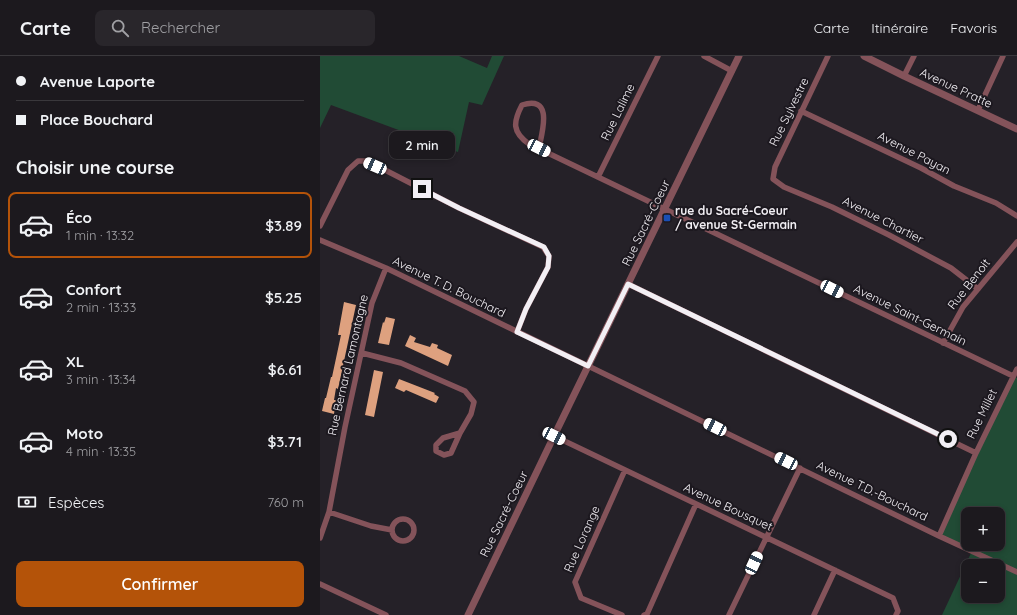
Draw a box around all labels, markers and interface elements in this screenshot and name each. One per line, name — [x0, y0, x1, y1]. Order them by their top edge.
search box — [95, 10, 375, 46]
text: Carte — [20, 16, 71, 40]
icon: search — [109, 17, 131, 39]
text: Rechercher — [141, 18, 220, 37]
text: Carte — [814, 19, 849, 37]
text: Itinéraire — [871, 19, 928, 37]
text: Favoris — [950, 19, 997, 37]
street label: Avenue Pratte — [918, 64, 995, 111]
text: Avenue Laporte — [40, 72, 155, 91]
street label: Rue Sylvestre — [765, 75, 812, 149]
street label: Rue Lalime — [597, 81, 638, 143]
text: Place Bouchard — [40, 110, 153, 129]
street label: Avenue Payan — [875, 128, 953, 177]
callout: 2 min — [389, 131, 455, 159]
text: 2 min — [405, 137, 439, 153]
car — [526, 137, 552, 159]
text: Choisir une course — [16, 156, 174, 179]
car — [362, 156, 388, 176]
street label: Rue Sacré-Coeur — [618, 177, 673, 268]
route end — [413, 180, 431, 198]
street label: Avenue Chartier — [840, 193, 927, 247]
place label: rue du Sacré-Coeur / avenue St-Germain — [675, 203, 797, 232]
icon: car — [18, 207, 54, 243]
text: Éco — [66, 208, 92, 227]
marker: rue du Sacré-Coeur / avenue St-Germain — [662, 213, 672, 223]
text: $3.89 — [265, 216, 302, 235]
text: 1 min · 13:32 — [66, 227, 134, 243]
street label: Avenue T. D. Bouchard — [390, 253, 508, 320]
street label: Rue Benoit — [944, 255, 993, 312]
car — [819, 278, 845, 300]
icon: car — [18, 279, 54, 315]
text: Confort — [66, 280, 122, 299]
street label: Avenue Saint-Germain — [851, 281, 969, 348]
text: $5.25 — [265, 288, 302, 307]
street label: Rue Bernard Lamontagne — [324, 293, 371, 437]
text: 2 min · 13:33 — [66, 299, 136, 315]
icon: car — [18, 351, 54, 387]
text: XL — [66, 352, 84, 371]
text: $6.61 — [268, 360, 302, 379]
text: 3 min · 13:34 — [66, 371, 136, 387]
street label: Rue Millet — [963, 386, 1000, 441]
car — [702, 416, 728, 438]
icon: car — [18, 423, 54, 459]
text: Moto — [66, 424, 103, 443]
car — [541, 425, 567, 447]
route start — [939, 430, 957, 448]
text: $3.71 — [267, 432, 302, 451]
text: 4 min · 13:35 — [66, 443, 136, 459]
car — [773, 450, 799, 472]
street label: Avenue T.D.-Bouchard — [814, 457, 930, 524]
street label: Rue Sacré-Coeur — [476, 468, 531, 559]
street label: Avenue Bousquet — [681, 479, 775, 534]
icon: cash — [16, 491, 38, 513]
text: Espèces — [48, 493, 104, 512]
text: 760 m — [268, 494, 304, 510]
street label: Rue Lorange — [560, 503, 603, 574]
map controls — [961, 507, 1005, 603]
button: + — [961, 507, 1005, 551]
car — [743, 550, 765, 576]
button: − — [961, 559, 1005, 603]
button: Confirmer — [16, 561, 304, 607]

